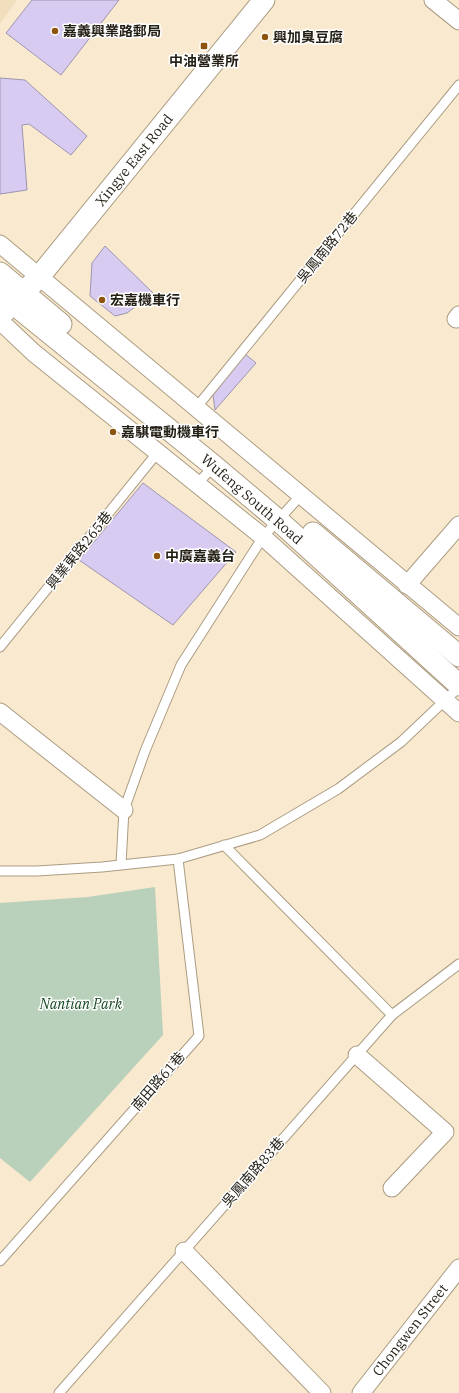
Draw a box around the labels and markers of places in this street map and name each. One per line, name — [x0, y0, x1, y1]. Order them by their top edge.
place label: 嘉義興業路郵局 — [63, 22, 161, 40]
marker: 嘉義興業路郵局 — [50, 26, 60, 36]
place label: 興加臭豆腐 — [273, 28, 343, 46]
marker: 興加臭豆腐 — [260, 32, 270, 42]
marker: 中油營業所 — [199, 41, 209, 51]
place label: 中油營業所 — [169, 52, 239, 70]
place label: 宏嘉機車行 — [110, 291, 180, 309]
marker: 宏嘉機車行 — [97, 295, 107, 305]
place label: 嘉騏電動機車行 — [121, 423, 219, 441]
marker: 嘉騏電動機車行 — [108, 427, 118, 437]
place label: 中廣嘉義台 — [165, 547, 235, 565]
marker: 中廣嘉義台 — [152, 551, 162, 561]

